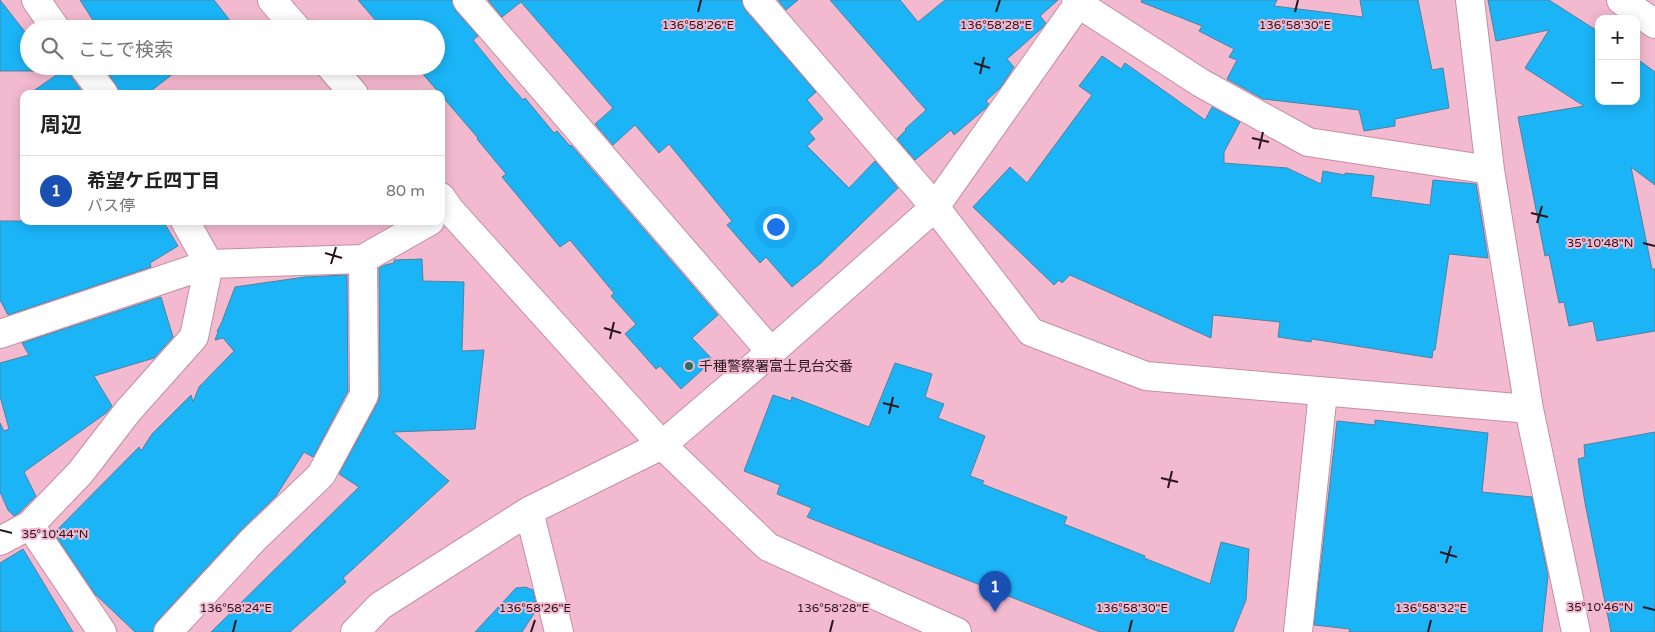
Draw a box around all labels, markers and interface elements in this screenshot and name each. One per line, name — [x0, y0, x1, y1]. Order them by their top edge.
map controls — [1595, 15, 1640, 105]
button: + — [1595, 15, 1640, 60]
text: 136°58'26"E — [662, 18, 735, 32]
text: 136°58'28"E — [960, 18, 1033, 32]
text: 136°58'30"E — [1259, 18, 1332, 32]
search box — [20, 20, 445, 75]
icon: search — [38, 34, 66, 62]
text: ここで検索 — [78, 39, 173, 61]
button: − — [1595, 60, 1640, 105]
text: 周辺 — [40, 113, 82, 138]
text: 希望ケ丘四丁目 — [87, 170, 220, 192]
text: 1 — [51, 181, 61, 201]
text: 80 m — [386, 181, 425, 201]
text: バス停 — [87, 196, 135, 216]
your location — [763, 214, 789, 240]
text: 35°10'48"N — [1567, 236, 1633, 250]
place label: 千種警察署富士見台交番 — [699, 358, 853, 375]
marker: 千種警察署富士見台交番 — [683, 360, 695, 372]
text: 35°10'44"N — [22, 527, 88, 541]
pin: 1 — [979, 571, 1011, 612]
text: 35°10'46"N — [1567, 600, 1633, 614]
text: 136°58'24"E — [200, 601, 273, 615]
text: 136°58'26"E — [499, 601, 572, 615]
text: 136°58'28"E — [797, 601, 870, 615]
text: 136°58'30"E — [1096, 601, 1169, 615]
text: 136°58'32"E — [1395, 601, 1468, 615]

